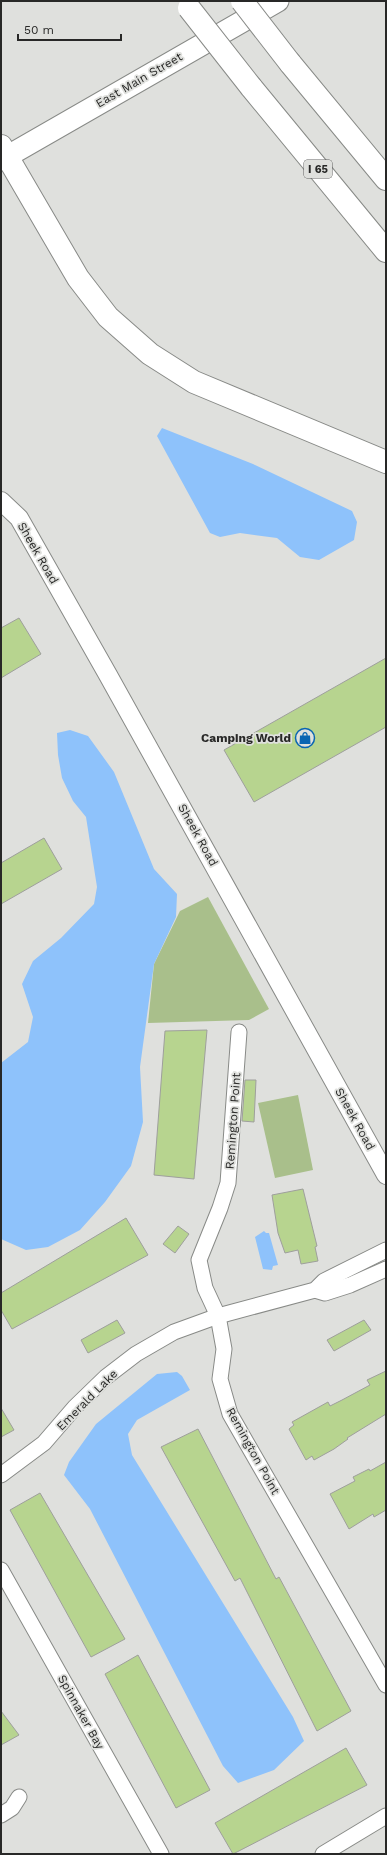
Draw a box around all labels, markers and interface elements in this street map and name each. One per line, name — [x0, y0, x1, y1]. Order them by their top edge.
scale bar — [18, 16, 121, 42]
text: 50 m — [24, 23, 54, 37]
street label: East Main Street — [93, 50, 185, 110]
road number: I 65 — [304, 160, 332, 178]
street label: Sheek Road — [15, 520, 61, 586]
shop icon: Camping World — [294, 727, 316, 749]
place label: Camping World — [201, 731, 291, 745]
street label: Sheek Road — [175, 801, 221, 869]
street label: Remington Point — [223, 1072, 243, 1170]
street label: Sheek Road — [332, 1085, 378, 1153]
street label: Emerald Lake — [54, 1367, 120, 1433]
street label: Remington Point — [223, 1405, 283, 1497]
street label: Spinnaker Bay — [55, 1672, 108, 1752]

